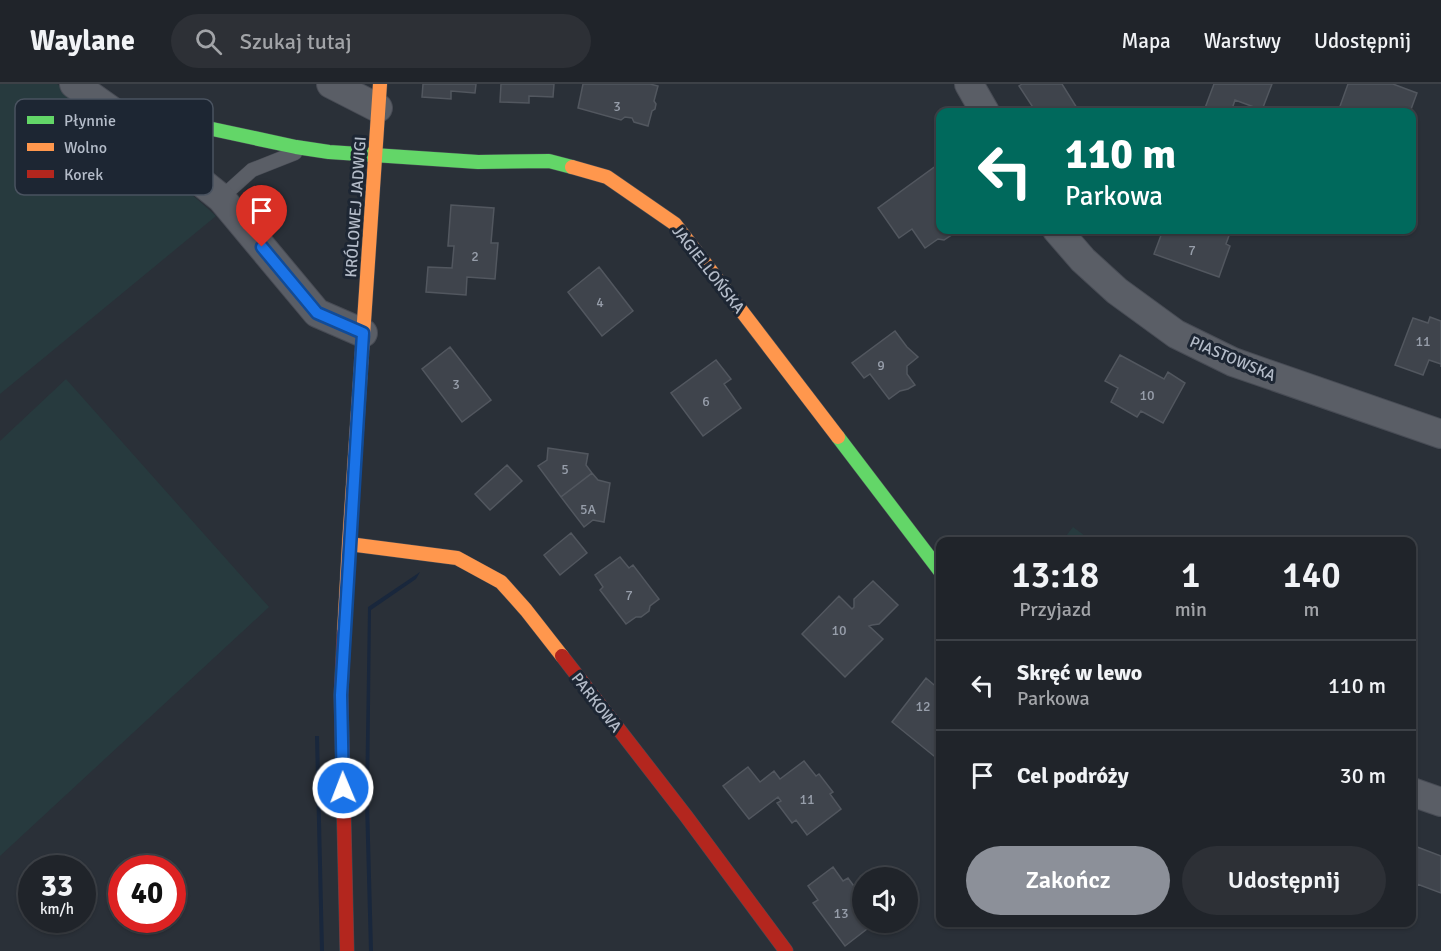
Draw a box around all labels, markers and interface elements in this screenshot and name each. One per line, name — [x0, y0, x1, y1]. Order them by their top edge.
search box — [171, 14, 591, 68]
text: Waylane — [30, 24, 135, 58]
icon: search — [192, 25, 225, 58]
text: Szukaj tutaj — [240, 28, 352, 55]
text: Mapa — [1121, 28, 1171, 54]
text: Warstwy — [1204, 28, 1281, 54]
text: Udostępnij — [1314, 28, 1411, 54]
house number: 3 — [613, 98, 621, 115]
legend — [15, 99, 213, 195]
text: Płynnie — [64, 111, 116, 131]
text: 110 m — [1065, 129, 1176, 180]
icon: left — [966, 132, 1044, 210]
street label: KRÓLOWEJ JADWIGI — [341, 136, 371, 278]
text: Wolno — [64, 138, 107, 158]
text: Korek — [64, 165, 103, 185]
text: Parkowa — [1065, 180, 1163, 213]
pin — [236, 185, 287, 247]
icon: arrive — [245, 194, 278, 227]
street label: JAGIELLOŃSKA — [668, 222, 749, 318]
house number: 7 — [1188, 242, 1196, 259]
house number: 2 — [471, 248, 479, 265]
house number: 4 — [596, 294, 604, 311]
street label: PIASTOWSKA — [1187, 332, 1279, 386]
house number: 11 — [1415, 333, 1431, 350]
house number: 9 — [877, 357, 885, 374]
house number: 3 — [452, 376, 460, 393]
house number: 10 — [1139, 387, 1155, 404]
house number: 6 — [702, 393, 710, 410]
house number: 5 — [561, 461, 569, 478]
house number: 5A — [580, 501, 596, 518]
text: 13:18 — [1011, 553, 1099, 598]
text: 1 — [1181, 553, 1201, 598]
text: 140 — [1282, 553, 1341, 598]
house number: 7 — [625, 587, 633, 604]
text: Przyjazd — [1019, 597, 1091, 622]
text: min — [1175, 597, 1207, 622]
text: m — [1303, 597, 1319, 622]
house number: 10 — [831, 622, 847, 639]
text: Skręć w lewo — [1017, 659, 1142, 686]
street label: PARKOWA — [567, 669, 626, 737]
icon: left — [966, 669, 999, 702]
text: 110 m — [1328, 672, 1386, 699]
text: Parkowa — [1017, 686, 1090, 711]
house number: 12 — [915, 698, 931, 715]
position arrow — [311, 756, 375, 820]
icon: arrive — [966, 759, 999, 792]
text: Cel podróży — [1017, 762, 1129, 789]
text: 30 m — [1340, 762, 1386, 789]
house number: 11 — [799, 791, 815, 808]
button: Zakończ — [966, 846, 1170, 915]
button: Udostępnij — [1182, 846, 1386, 915]
speed limit sign: 40 — [108, 855, 186, 933]
map controls — [852, 867, 918, 933]
button: sound — [852, 867, 918, 933]
text: 33 — [41, 868, 73, 905]
text: km/h — [40, 900, 74, 918]
house number: 13 — [833, 905, 849, 922]

